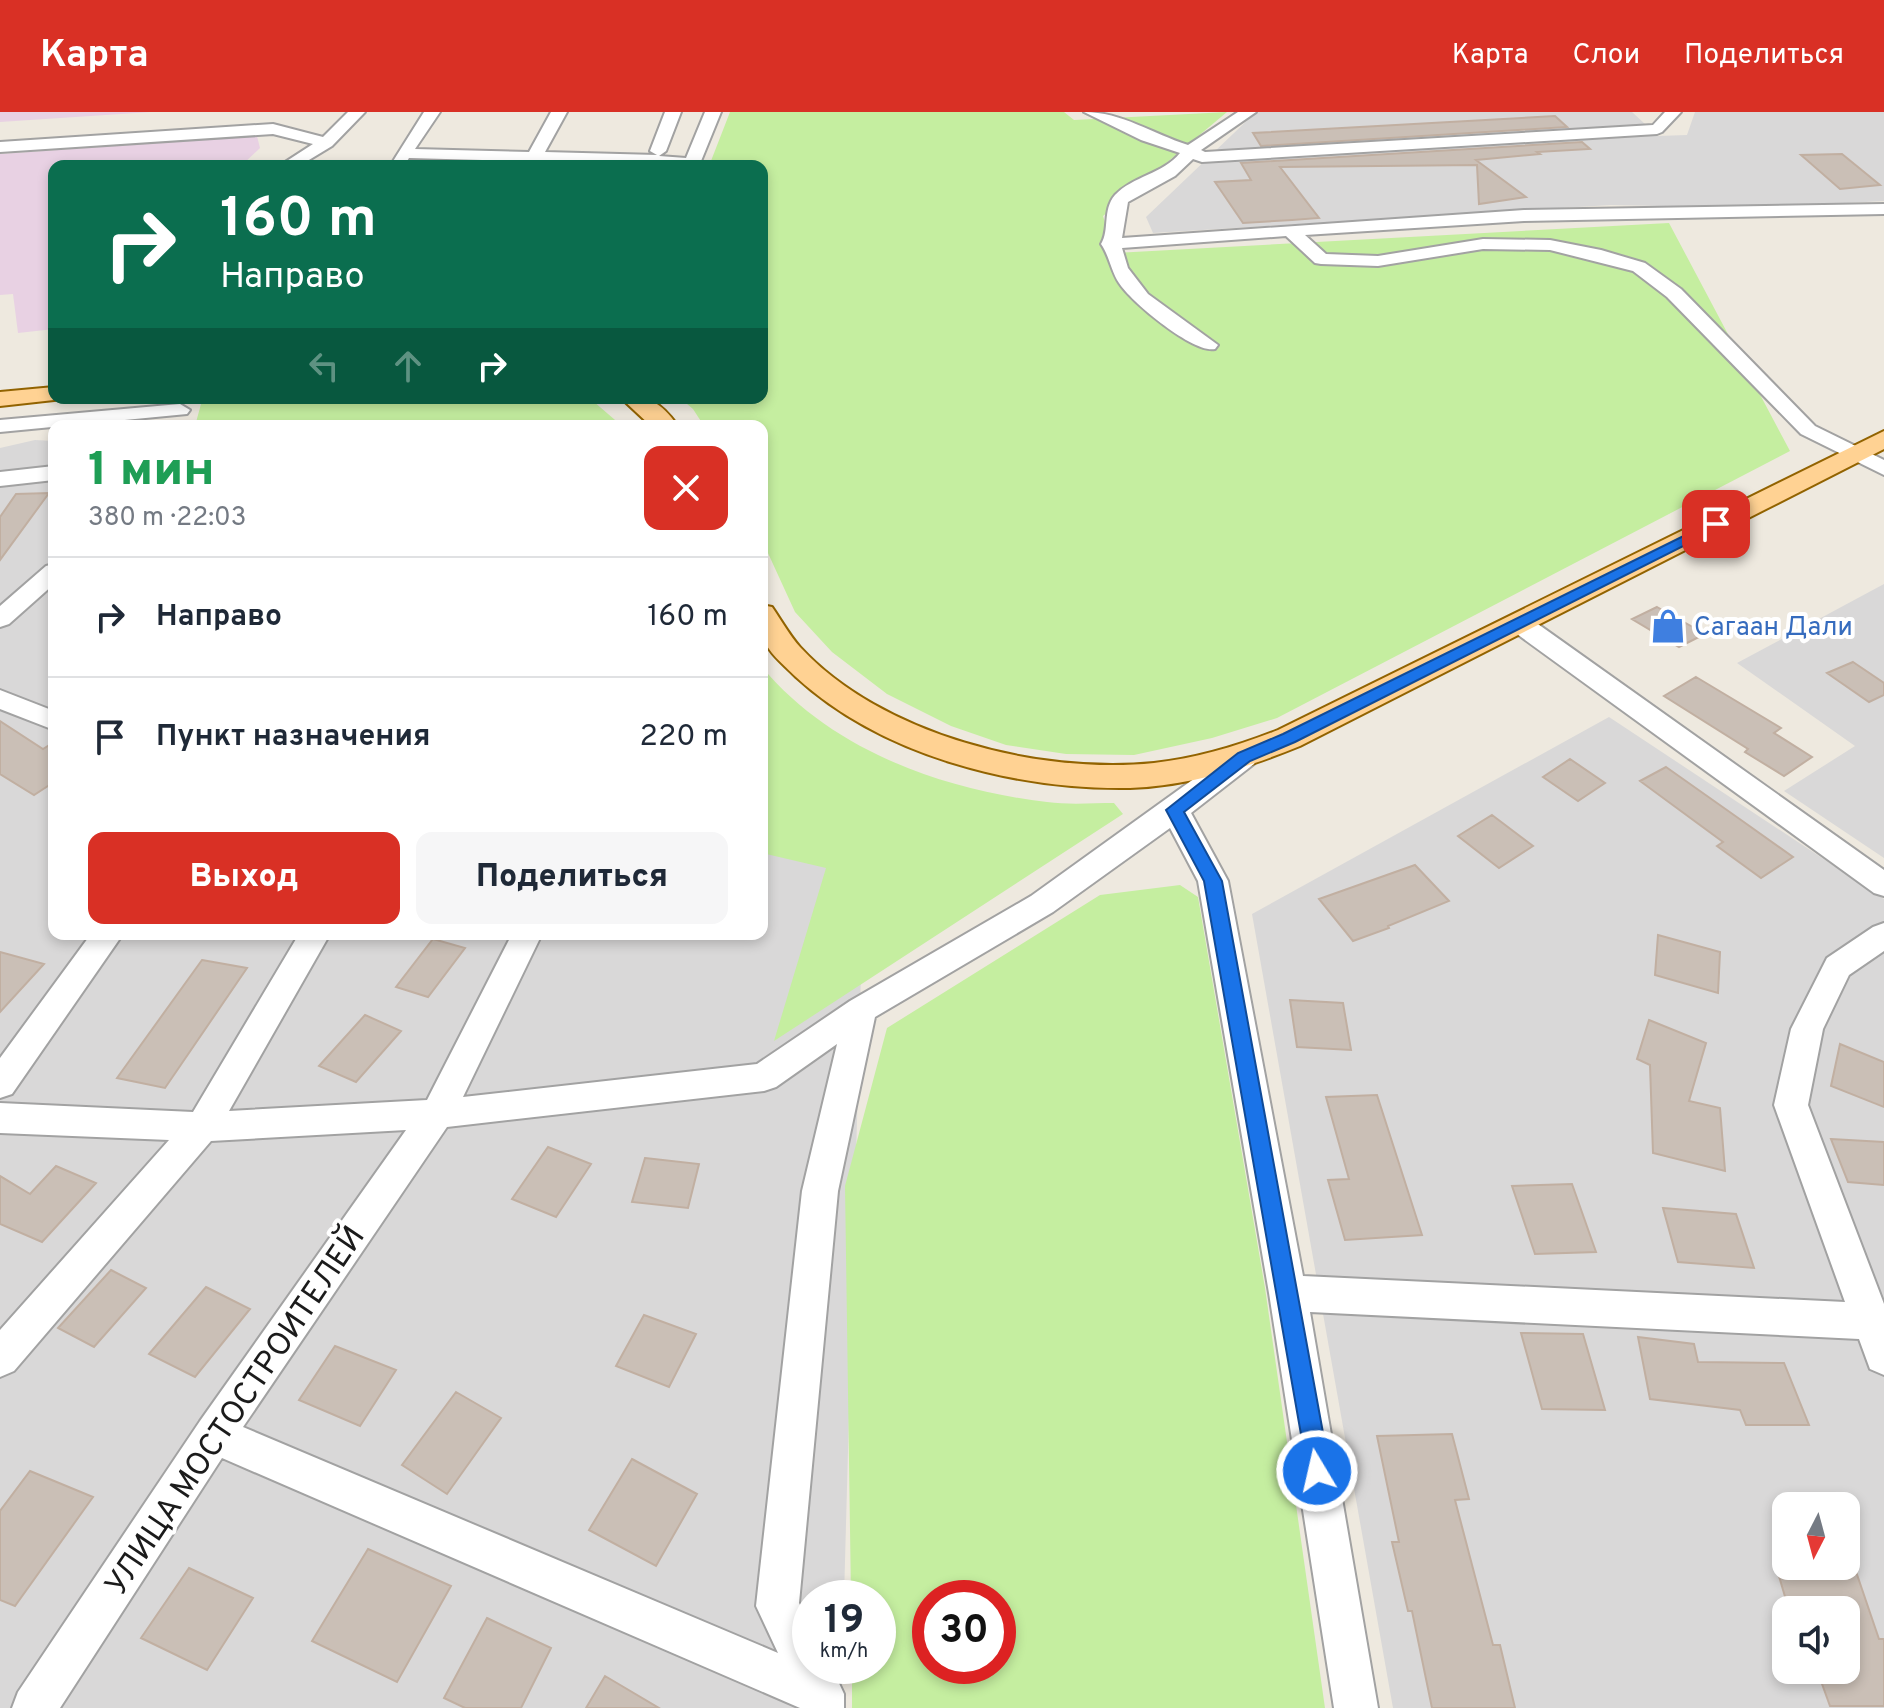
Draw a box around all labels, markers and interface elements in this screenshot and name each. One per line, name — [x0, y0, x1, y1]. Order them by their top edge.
text: Карта — [40, 32, 149, 81]
text: Карта — [1452, 38, 1528, 74]
text: Слои — [1572, 38, 1640, 74]
text: Поделиться — [1684, 38, 1844, 74]
text: 160 m — [220, 186, 377, 256]
icon: right — [88, 192, 192, 296]
text: Направо — [220, 255, 365, 301]
icon: left — [302, 344, 346, 388]
icon: ahead — [386, 344, 430, 388]
icon: right — [470, 344, 514, 388]
text: 1 мин — [88, 442, 215, 502]
button: close — [644, 446, 728, 530]
pin — [1682, 490, 1750, 558]
text: 380 m · 22:03 — [88, 502, 246, 535]
icon: arrive — [1694, 502, 1738, 546]
icon: right — [88, 595, 132, 639]
text: Направо — [156, 599, 282, 636]
text: 160 m — [647, 599, 728, 636]
shop icon: Сагаан Дали — [1649, 607, 1687, 645]
place label: Сагаан Дали — [1694, 612, 1853, 645]
icon: arrive — [88, 715, 132, 759]
text: Пункт назначения — [156, 719, 430, 756]
text: 220 m — [640, 719, 728, 756]
button: Выход — [88, 832, 400, 924]
button: Поделиться — [416, 832, 728, 924]
street label: УЛИЦА МОСТОСТРОИТЕЛЕЙ — [95, 1218, 375, 1604]
position arrow — [1275, 1429, 1359, 1513]
north arrow — [1772, 1492, 1860, 1580]
map controls — [1772, 1492, 1860, 1684]
speed limit sign: 30 — [912, 1580, 1016, 1684]
button: sound — [1772, 1596, 1860, 1684]
text: 19 — [824, 1597, 864, 1647]
text: km/h — [820, 1639, 868, 1665]

